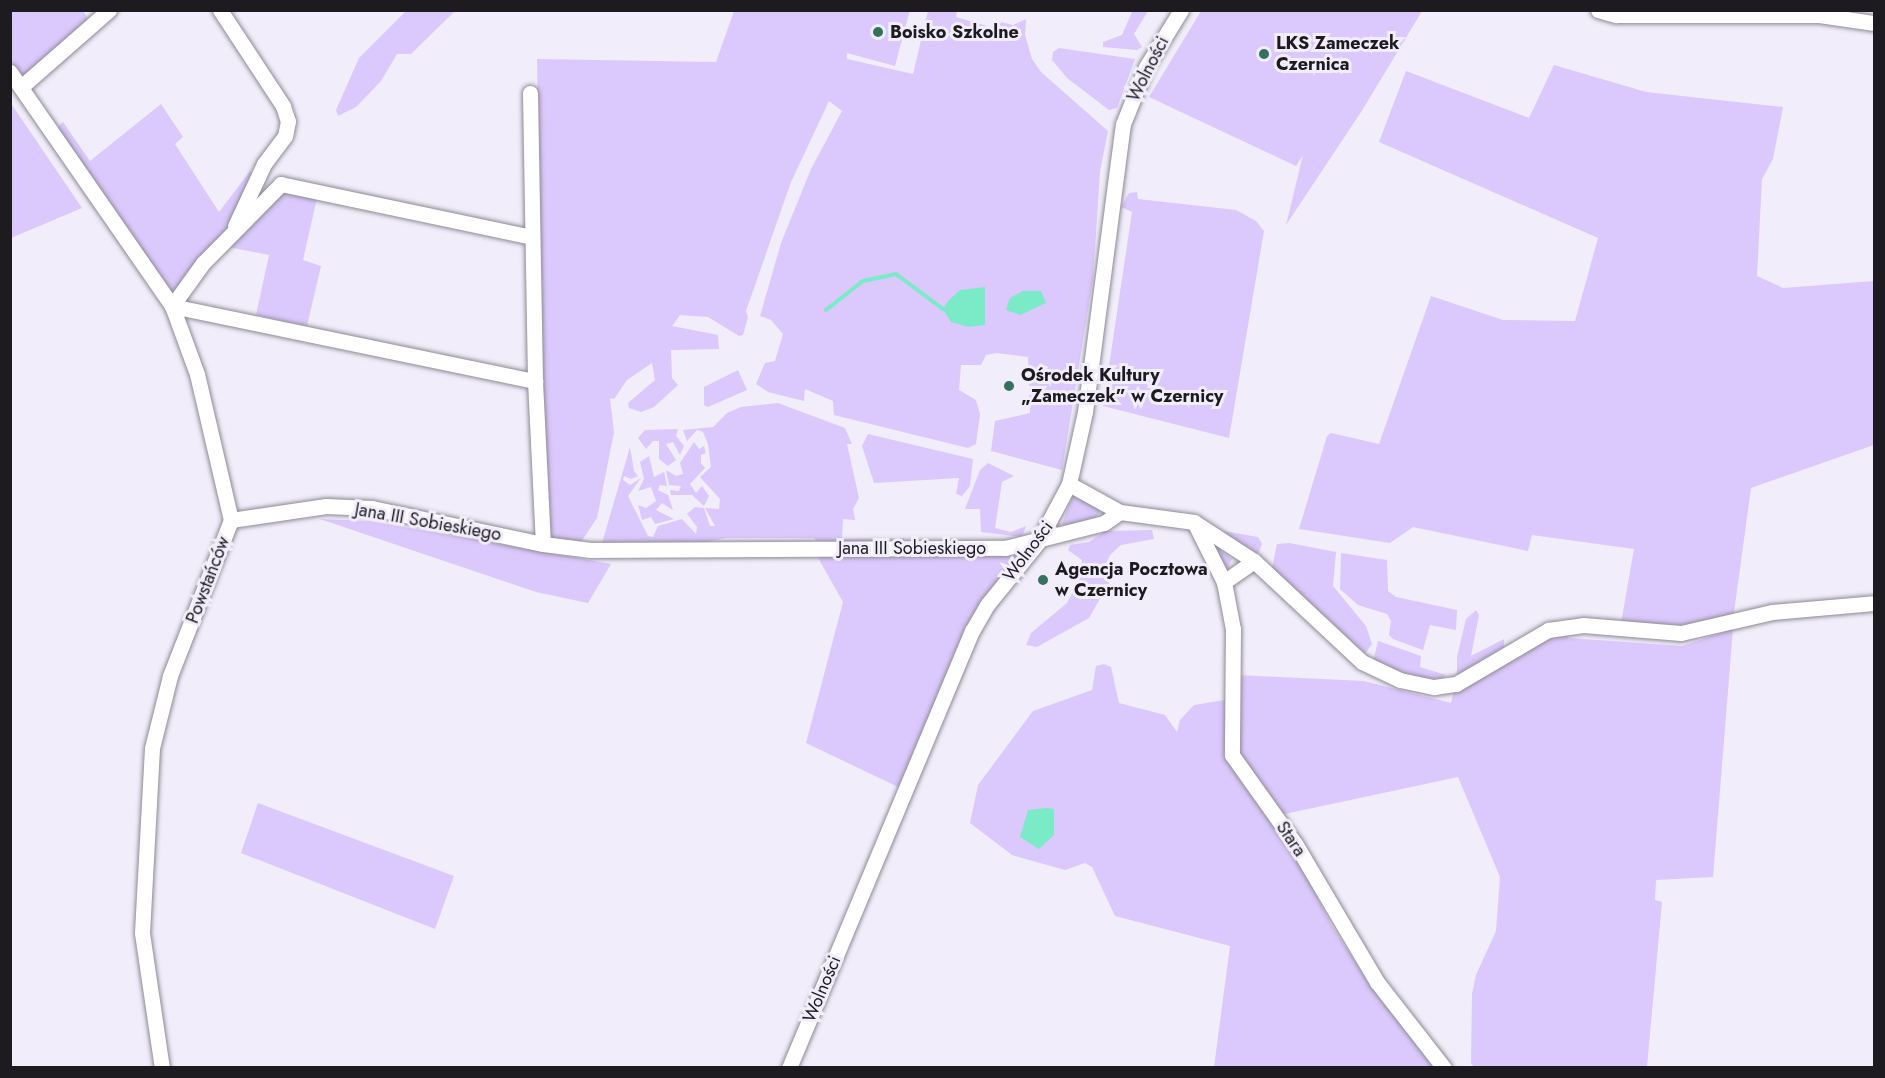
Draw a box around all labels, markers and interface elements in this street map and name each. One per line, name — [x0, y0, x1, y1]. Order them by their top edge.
place label: Boisko Szkolne — [890, 21, 1019, 43]
marker: Boisko Szkolne — [871, 25, 885, 39]
street label: Wolności — [1122, 33, 1174, 105]
place label: LKS Zameczek Czernica — [1276, 33, 1399, 76]
marker: LKS Zameczek Czernica — [1257, 47, 1271, 61]
place label: Ośrodek Kultury „Zameczek” w Czernicy — [1021, 365, 1223, 407]
marker: Ośrodek Kultury „Zameczek” w Czernicy — [1002, 379, 1016, 393]
street label: Jana III Sobieskiego — [353, 498, 503, 546]
street label: Wolności — [998, 516, 1058, 586]
street label: Powstańców — [182, 534, 234, 626]
street label: Jana III Sobieskiego — [838, 537, 986, 559]
place label: Agencja Pocztowa w Czernicy — [1055, 559, 1208, 602]
marker: Agencja Pocztowa w Czernicy — [1036, 573, 1050, 587]
street label: Stara — [1272, 817, 1310, 861]
street label: Wolności — [798, 952, 846, 1026]

